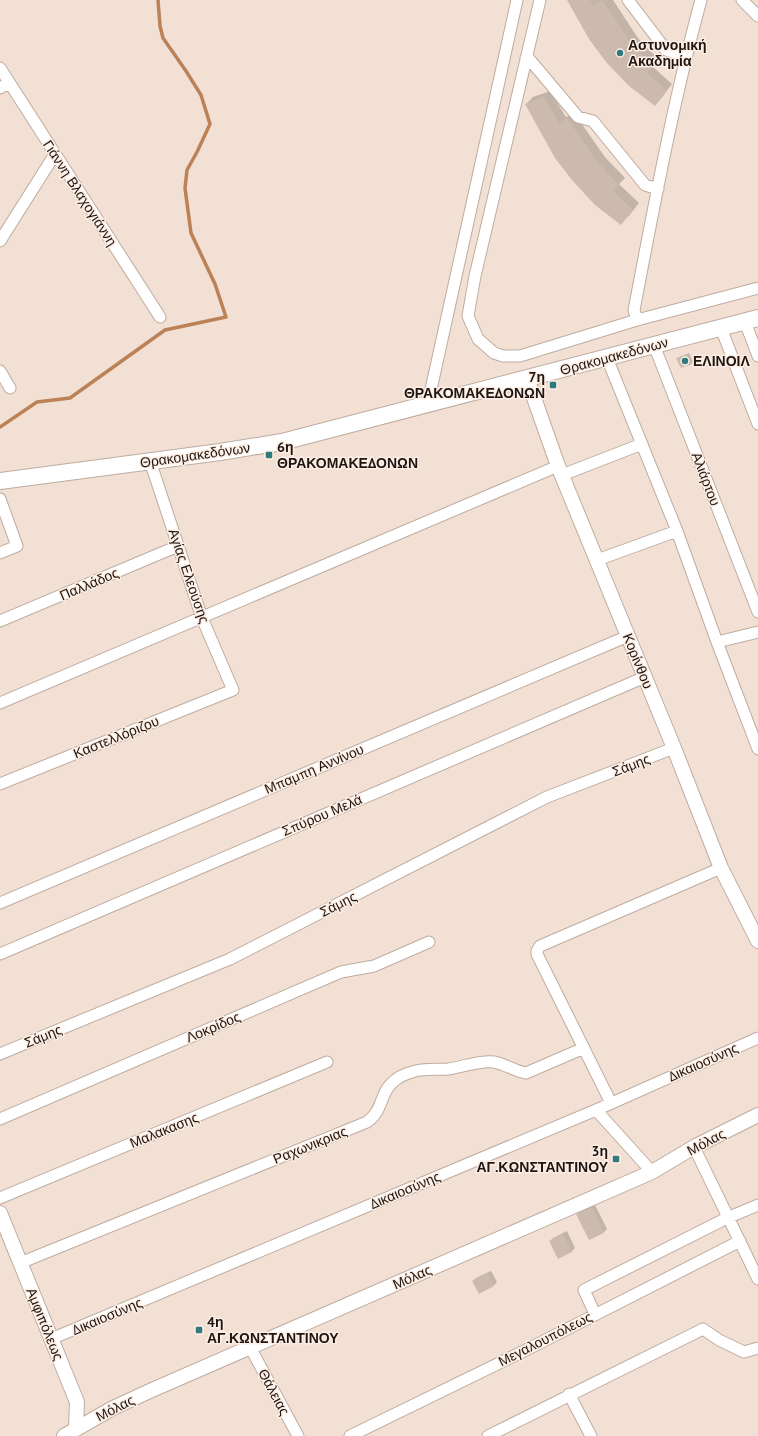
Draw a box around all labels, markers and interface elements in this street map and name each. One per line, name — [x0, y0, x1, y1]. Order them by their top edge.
place label: Αστυνομική Ακαδημία — [628, 36, 707, 70]
marker: Αστυνομική Ακαδημία — [615, 48, 625, 58]
street label: Γιάννη Βλαχογιάννη — [39, 137, 121, 249]
street label: Θρακομακεδόνων — [558, 333, 670, 379]
place label: ΕΛΙΝΟΙΛ — [693, 352, 750, 370]
marker: ΕΛΙΝΟΙΛ — [680, 356, 690, 366]
place label: 7η ΘΡΑΚΟΜΑΚΕΔΟΝΩΝ — [404, 368, 545, 402]
marker: 7η ΘΡΑΚΟΜΑΚΕΔΟΝΩΝ — [548, 380, 558, 390]
street label: Θρακομακεδόνων — [139, 438, 251, 472]
place label: 6η ΘΡΑΚΟΜΑΚΕΔΟΝΩΝ — [277, 438, 418, 472]
marker: 6η ΘΡΑΚΟΜΑΚΕΔΟΝΩΝ — [264, 450, 274, 460]
street label: Αλιάρτου — [688, 450, 724, 508]
street label: Αγίας Ελεούσης — [164, 526, 214, 626]
street label: Παλλάδος — [57, 563, 121, 604]
street label: Κορίνθου — [619, 631, 657, 691]
street label: Καστελλόριζου — [70, 712, 162, 762]
street label: Μπαμπη Αννίνου — [262, 740, 366, 798]
street label: Σάμης — [610, 750, 653, 780]
street label: Σπύρου Μελά — [279, 790, 365, 840]
street label: Σάμης — [317, 887, 360, 921]
street label: Λοκρίδος — [183, 1007, 243, 1047]
street label: Σάμης — [22, 1020, 65, 1052]
street label: Δικαιοσύνης — [665, 1038, 741, 1085]
street label: Μαλακασης — [127, 1108, 201, 1152]
street label: Ραχωνικριας — [270, 1122, 350, 1168]
street label: Μόλας — [684, 1124, 728, 1160]
place label: 3η ΑΓ.ΚΩΝΣΤΑΝΤΙΝΟΥ — [476, 1142, 609, 1176]
marker: 3η ΑΓ.ΚΩΝΣΤΑΝΤΙΝΟΥ — [611, 1154, 621, 1164]
street label: Δικαιοσύνης — [367, 1167, 443, 1213]
street label: Μόλας — [390, 1260, 435, 1294]
street label: Αμφιπόλεως — [22, 1285, 68, 1363]
street label: Δικαιοσύνης — [69, 1293, 145, 1339]
street label: Μεγαλουπόλεως — [495, 1307, 595, 1370]
place label: 4η ΑΓ.ΚΩΝΣΤΑΝΤΙΝΟΥ — [207, 1313, 339, 1347]
marker: 4η ΑΓ.ΚΩΝΣΤΑΝΤΙΝΟΥ — [194, 1325, 204, 1335]
street label: Θάλειας — [254, 1366, 294, 1419]
street label: Μόλας — [93, 1391, 137, 1425]

